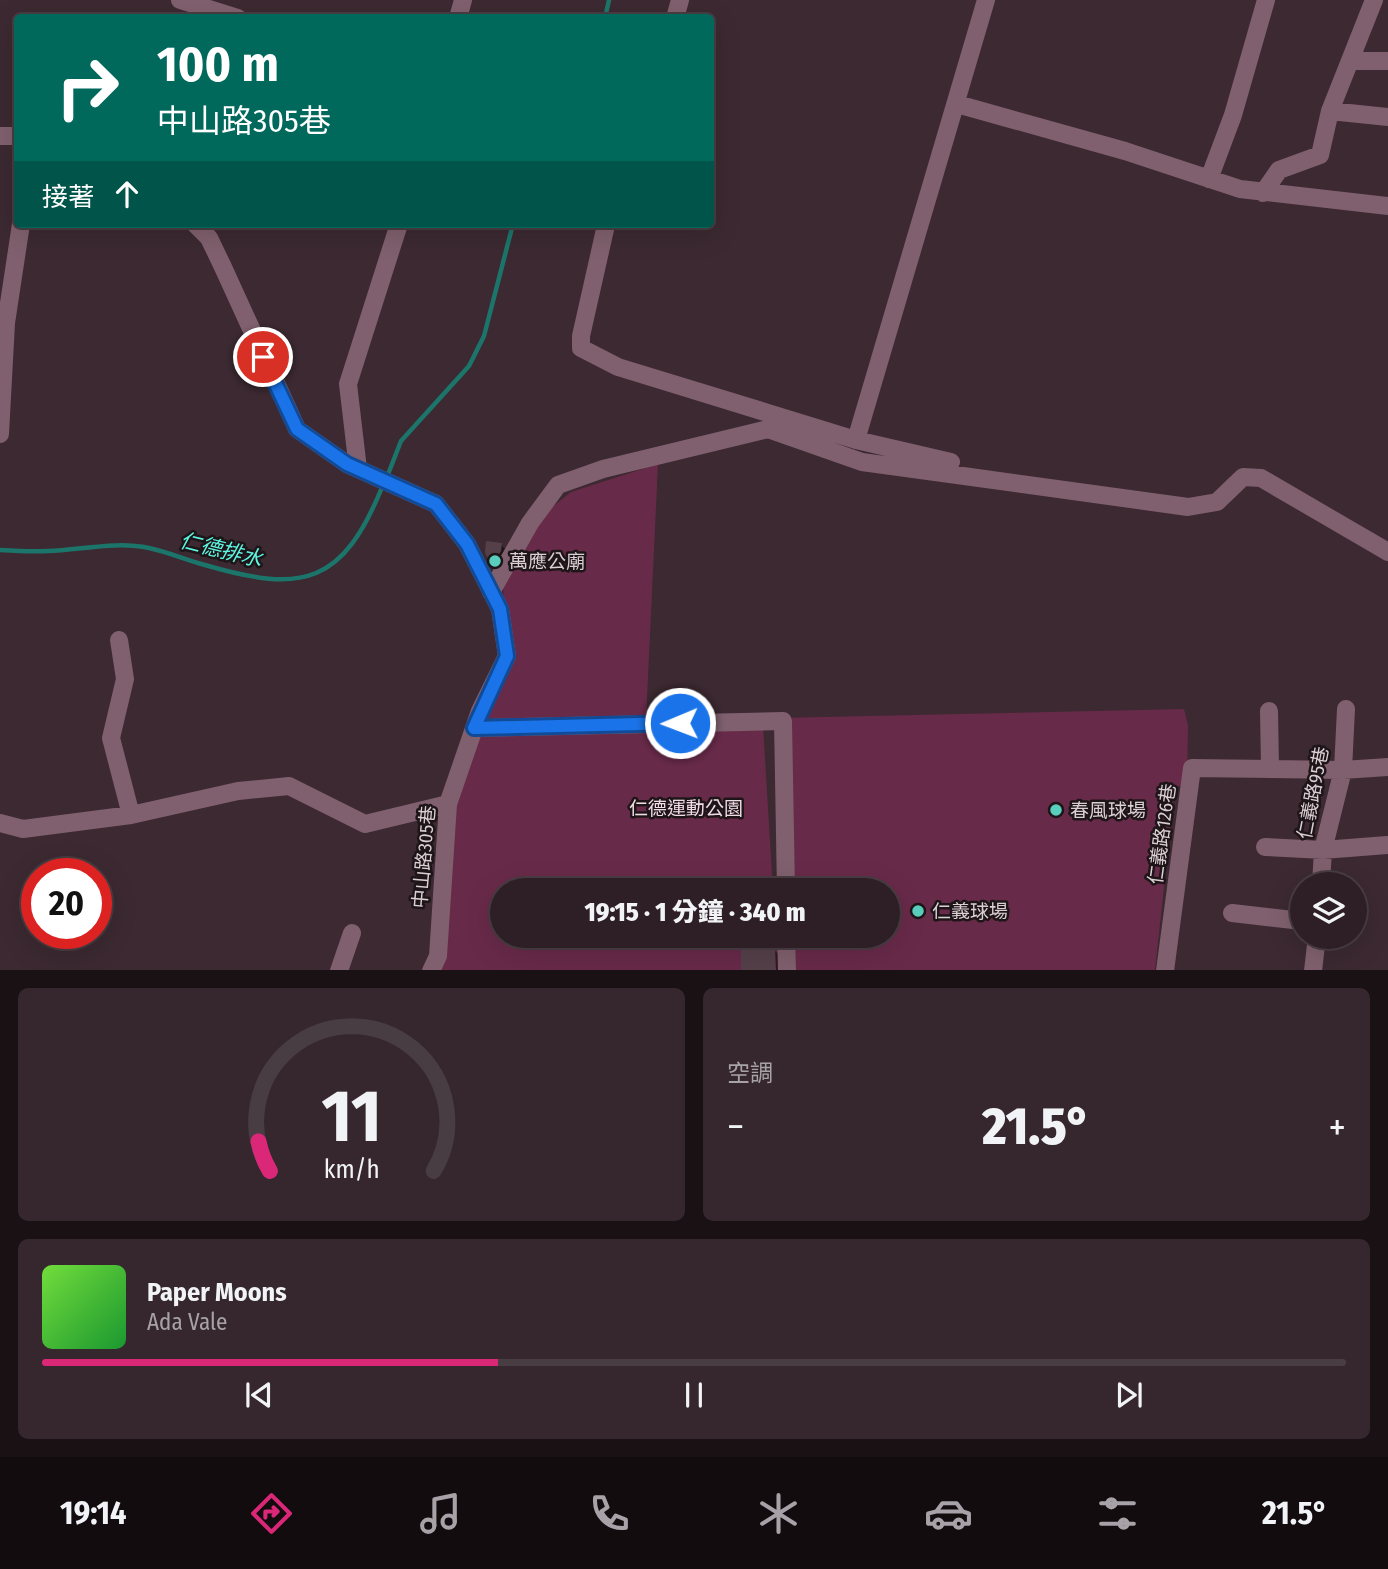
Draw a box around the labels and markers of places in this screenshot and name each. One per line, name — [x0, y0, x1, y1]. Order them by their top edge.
pin — [233, 327, 293, 387]
place label: 萬應公廟 — [509, 550, 585, 573]
marker: 萬應公廟 — [487, 553, 503, 569]
place label: 春風球場 — [1070, 799, 1146, 822]
marker: 春風球場 — [1048, 802, 1064, 818]
place label: 仁義球場 — [932, 900, 1008, 923]
marker: 仁義球場 — [910, 903, 926, 919]

